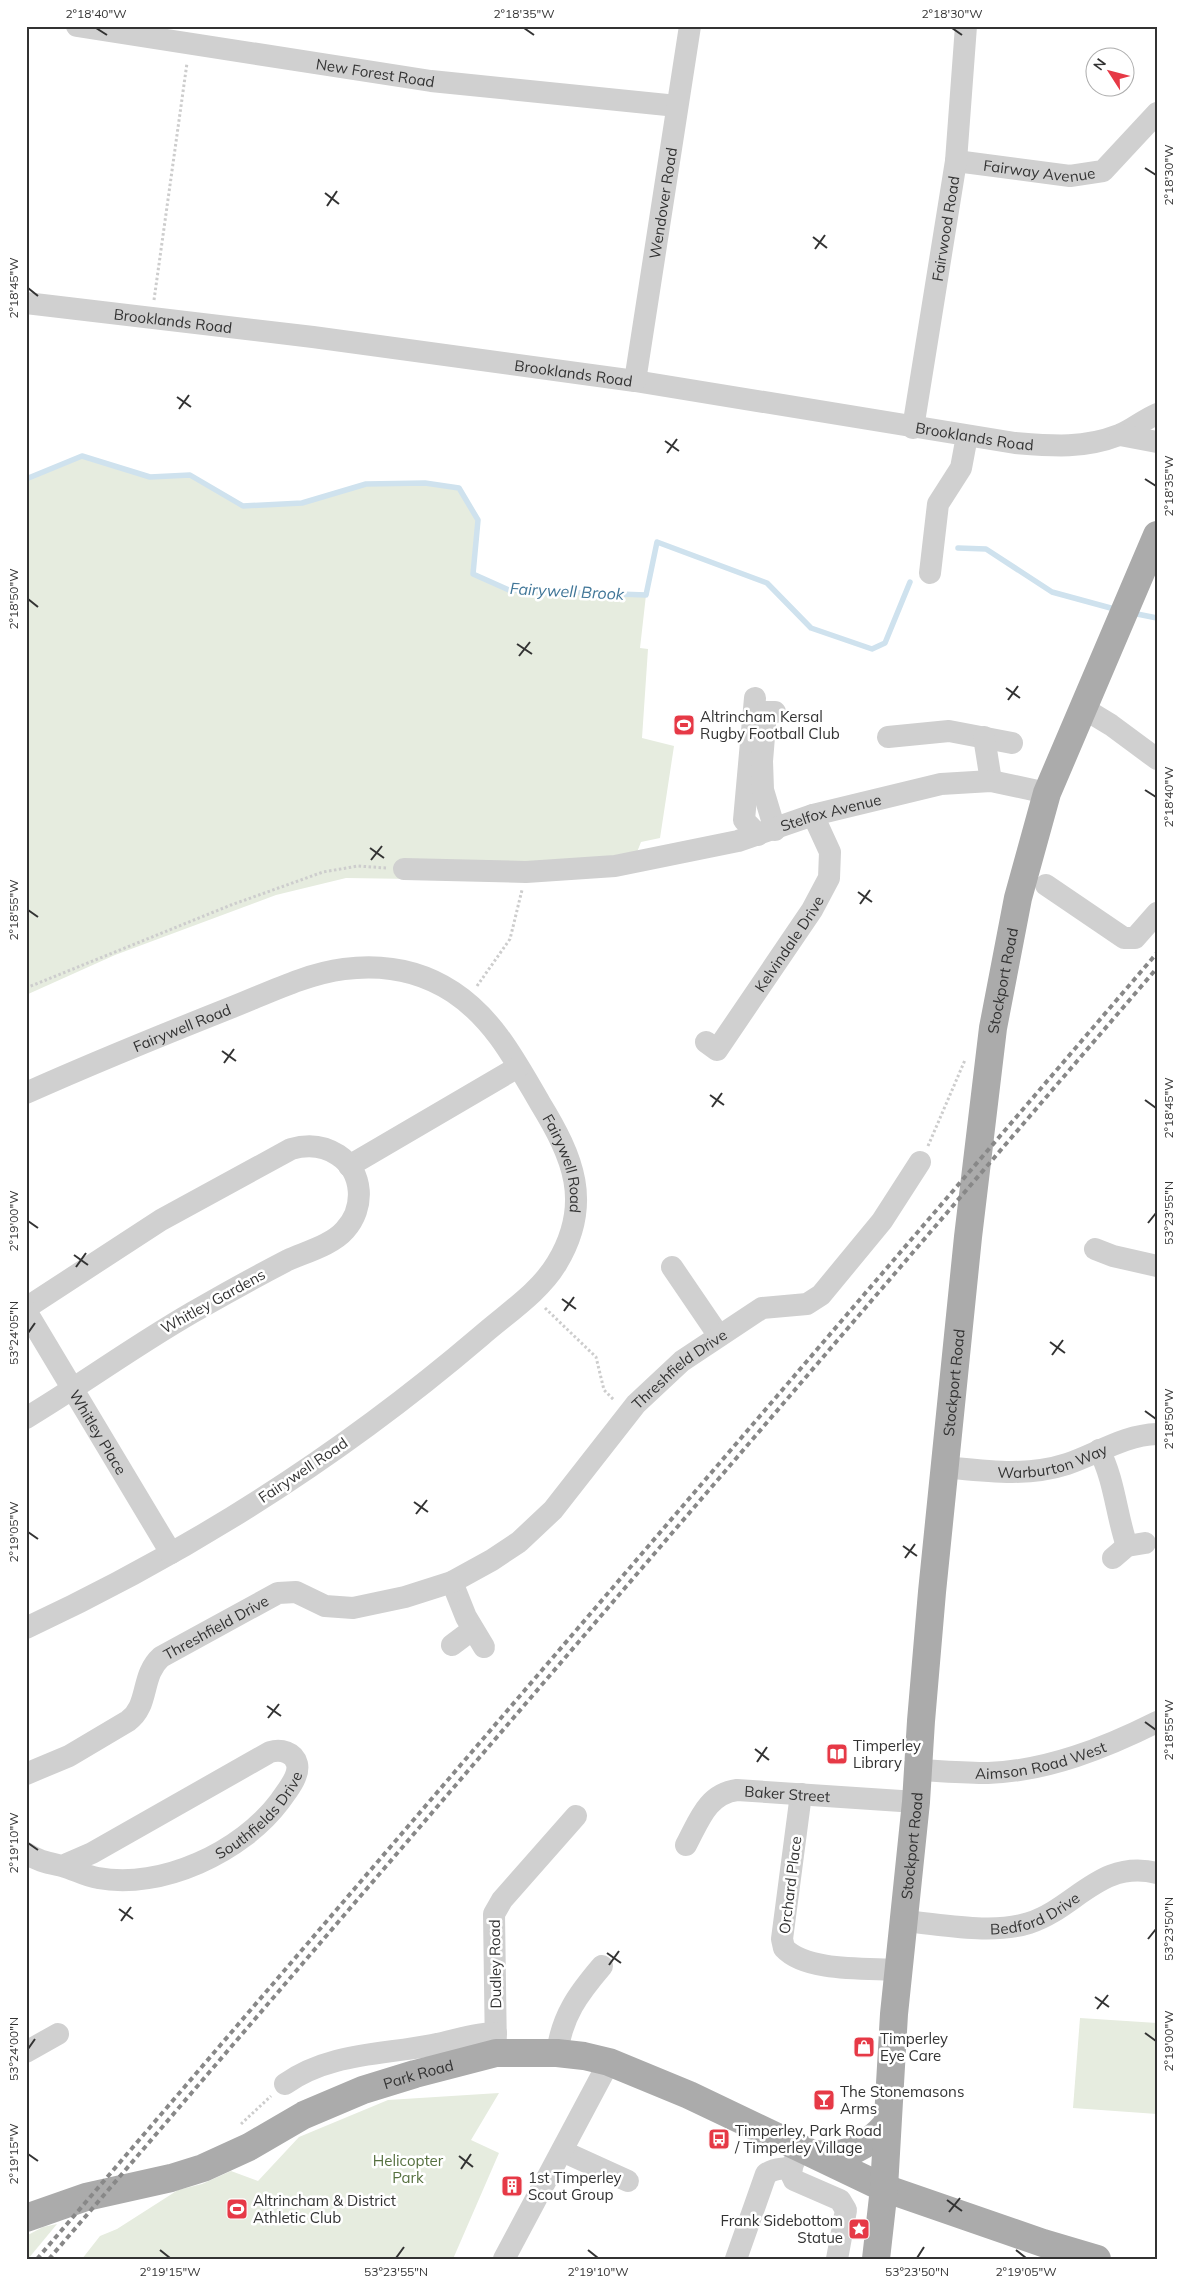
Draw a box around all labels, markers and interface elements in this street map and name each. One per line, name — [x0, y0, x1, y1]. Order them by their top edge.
text: 2°18'40"W — [65, 6, 127, 21]
text: 2°18'35"W — [493, 6, 555, 21]
text: 2°18'30"W — [921, 6, 983, 21]
north arrow — [1086, 48, 1136, 98]
street label: New Forest Road — [315, 54, 436, 91]
text: N — [1089, 55, 1110, 74]
text: 2°18'30"W — [1161, 144, 1176, 206]
street label: Wendover Road — [645, 146, 681, 260]
street label: Fairway Avenue — [982, 155, 1096, 185]
street label: Fairwood Road — [927, 174, 963, 283]
text: 2°18'45"W — [6, 257, 21, 319]
street label: Brooklands Road — [113, 304, 233, 337]
street label: Brooklands Road — [513, 355, 634, 390]
street label: Brooklands Road — [914, 417, 1034, 454]
text: 2°18'35"W — [1161, 455, 1176, 517]
text: 2°18'50"W — [6, 568, 21, 630]
water label: Fairywell Brook — [509, 578, 625, 604]
place label: Altrincham Kersal Rugby Football Club — [700, 707, 840, 743]
sports icon: Altrincham Kersal Rugby Football Club — [672, 713, 696, 737]
text: 2°18'40"W — [1161, 766, 1176, 828]
street label: Stelfox Avenue — [778, 789, 883, 835]
text: 2°18'55"W — [6, 879, 21, 941]
street label: Kelvindale Drive — [750, 892, 827, 995]
street label: Stockport Road — [983, 926, 1022, 1035]
street label: Fairywell Road — [130, 999, 233, 1056]
text: 2°18'45"W — [1161, 1077, 1176, 1139]
street label: Fairywell Road — [539, 1110, 586, 1214]
text: 53°23'55"N — [1161, 1181, 1176, 1245]
text: 2°19'00"W — [6, 1190, 21, 1252]
street label: Whitley Gardens — [157, 1264, 269, 1338]
text: 53°24'05"N — [6, 1301, 21, 1365]
street label: Threshfield Drive — [627, 1325, 730, 1413]
street label: Stockport Road — [938, 1328, 968, 1437]
street label: Whitley Place — [66, 1386, 131, 1478]
text: 2°18'50"W — [1161, 1388, 1176, 1450]
street label: Fairywell Road — [255, 1433, 351, 1507]
street label: Warburton Way — [997, 1439, 1110, 1482]
text: 2°19'05"W — [6, 1501, 21, 1563]
street label: Threshfield Drive — [160, 1591, 272, 1664]
text: 2°18'55"W — [1161, 1699, 1176, 1761]
place label: Timperley Library — [853, 1736, 921, 1772]
street label: Aimson Road West — [975, 1737, 1109, 1783]
library icon: Timperley Library — [825, 1742, 849, 1766]
street label: Southfields Drive — [211, 1769, 306, 1863]
street label: Baker Street — [744, 1781, 831, 1806]
street label: Stockport Road — [896, 1791, 926, 1900]
text: 2°19'10"W — [6, 1812, 21, 1874]
street label: Orchard Place — [775, 1835, 805, 1935]
street label: Bedford Drive — [990, 1888, 1083, 1938]
text: 53°23'50"N — [1161, 1897, 1176, 1961]
street label: Dudley Road — [485, 1919, 505, 2009]
text: 2°19'00"W — [1161, 2010, 1176, 2072]
text: 53°24'00"N — [6, 2017, 21, 2081]
place label: Timperley Eye Care — [880, 2029, 948, 2065]
shop icon: Timperley Eye Care — [852, 2035, 876, 2059]
street label: Park Road — [381, 2055, 455, 2093]
place label: The Stonemasons Arms — [840, 2082, 964, 2118]
bar icon: The Stonemasons Arms — [812, 2088, 836, 2112]
place label: Timperley, Park Road / Timperley Village — [734, 2121, 882, 2157]
text: 2°19'15"W — [6, 2123, 21, 2185]
bus stop icon: Timperley, Park Road / Timperley Village — [707, 2127, 731, 2151]
park label: Helicopter Park — [373, 2151, 444, 2187]
place label: 1st Timperley Scout Group — [528, 2168, 622, 2204]
building icon: 1st Timperley Scout Group — [500, 2174, 524, 2198]
place label: Altrincham & District Athletic Club — [253, 2191, 396, 2227]
sports icon: Altrincham & District Athletic Club — [225, 2197, 249, 2221]
place label: Frank Sidebottom Statue — [720, 2211, 843, 2247]
place icon: Frank Sidebottom Statue — [847, 2217, 871, 2241]
text: 2°19'15"W — [139, 2264, 201, 2279]
text: 53°23'55"N — [364, 2264, 428, 2279]
text: 2°19'10"W — [567, 2264, 629, 2279]
text: 53°23'50"N — [885, 2264, 949, 2279]
text: 2°19'05"W — [995, 2264, 1057, 2279]

